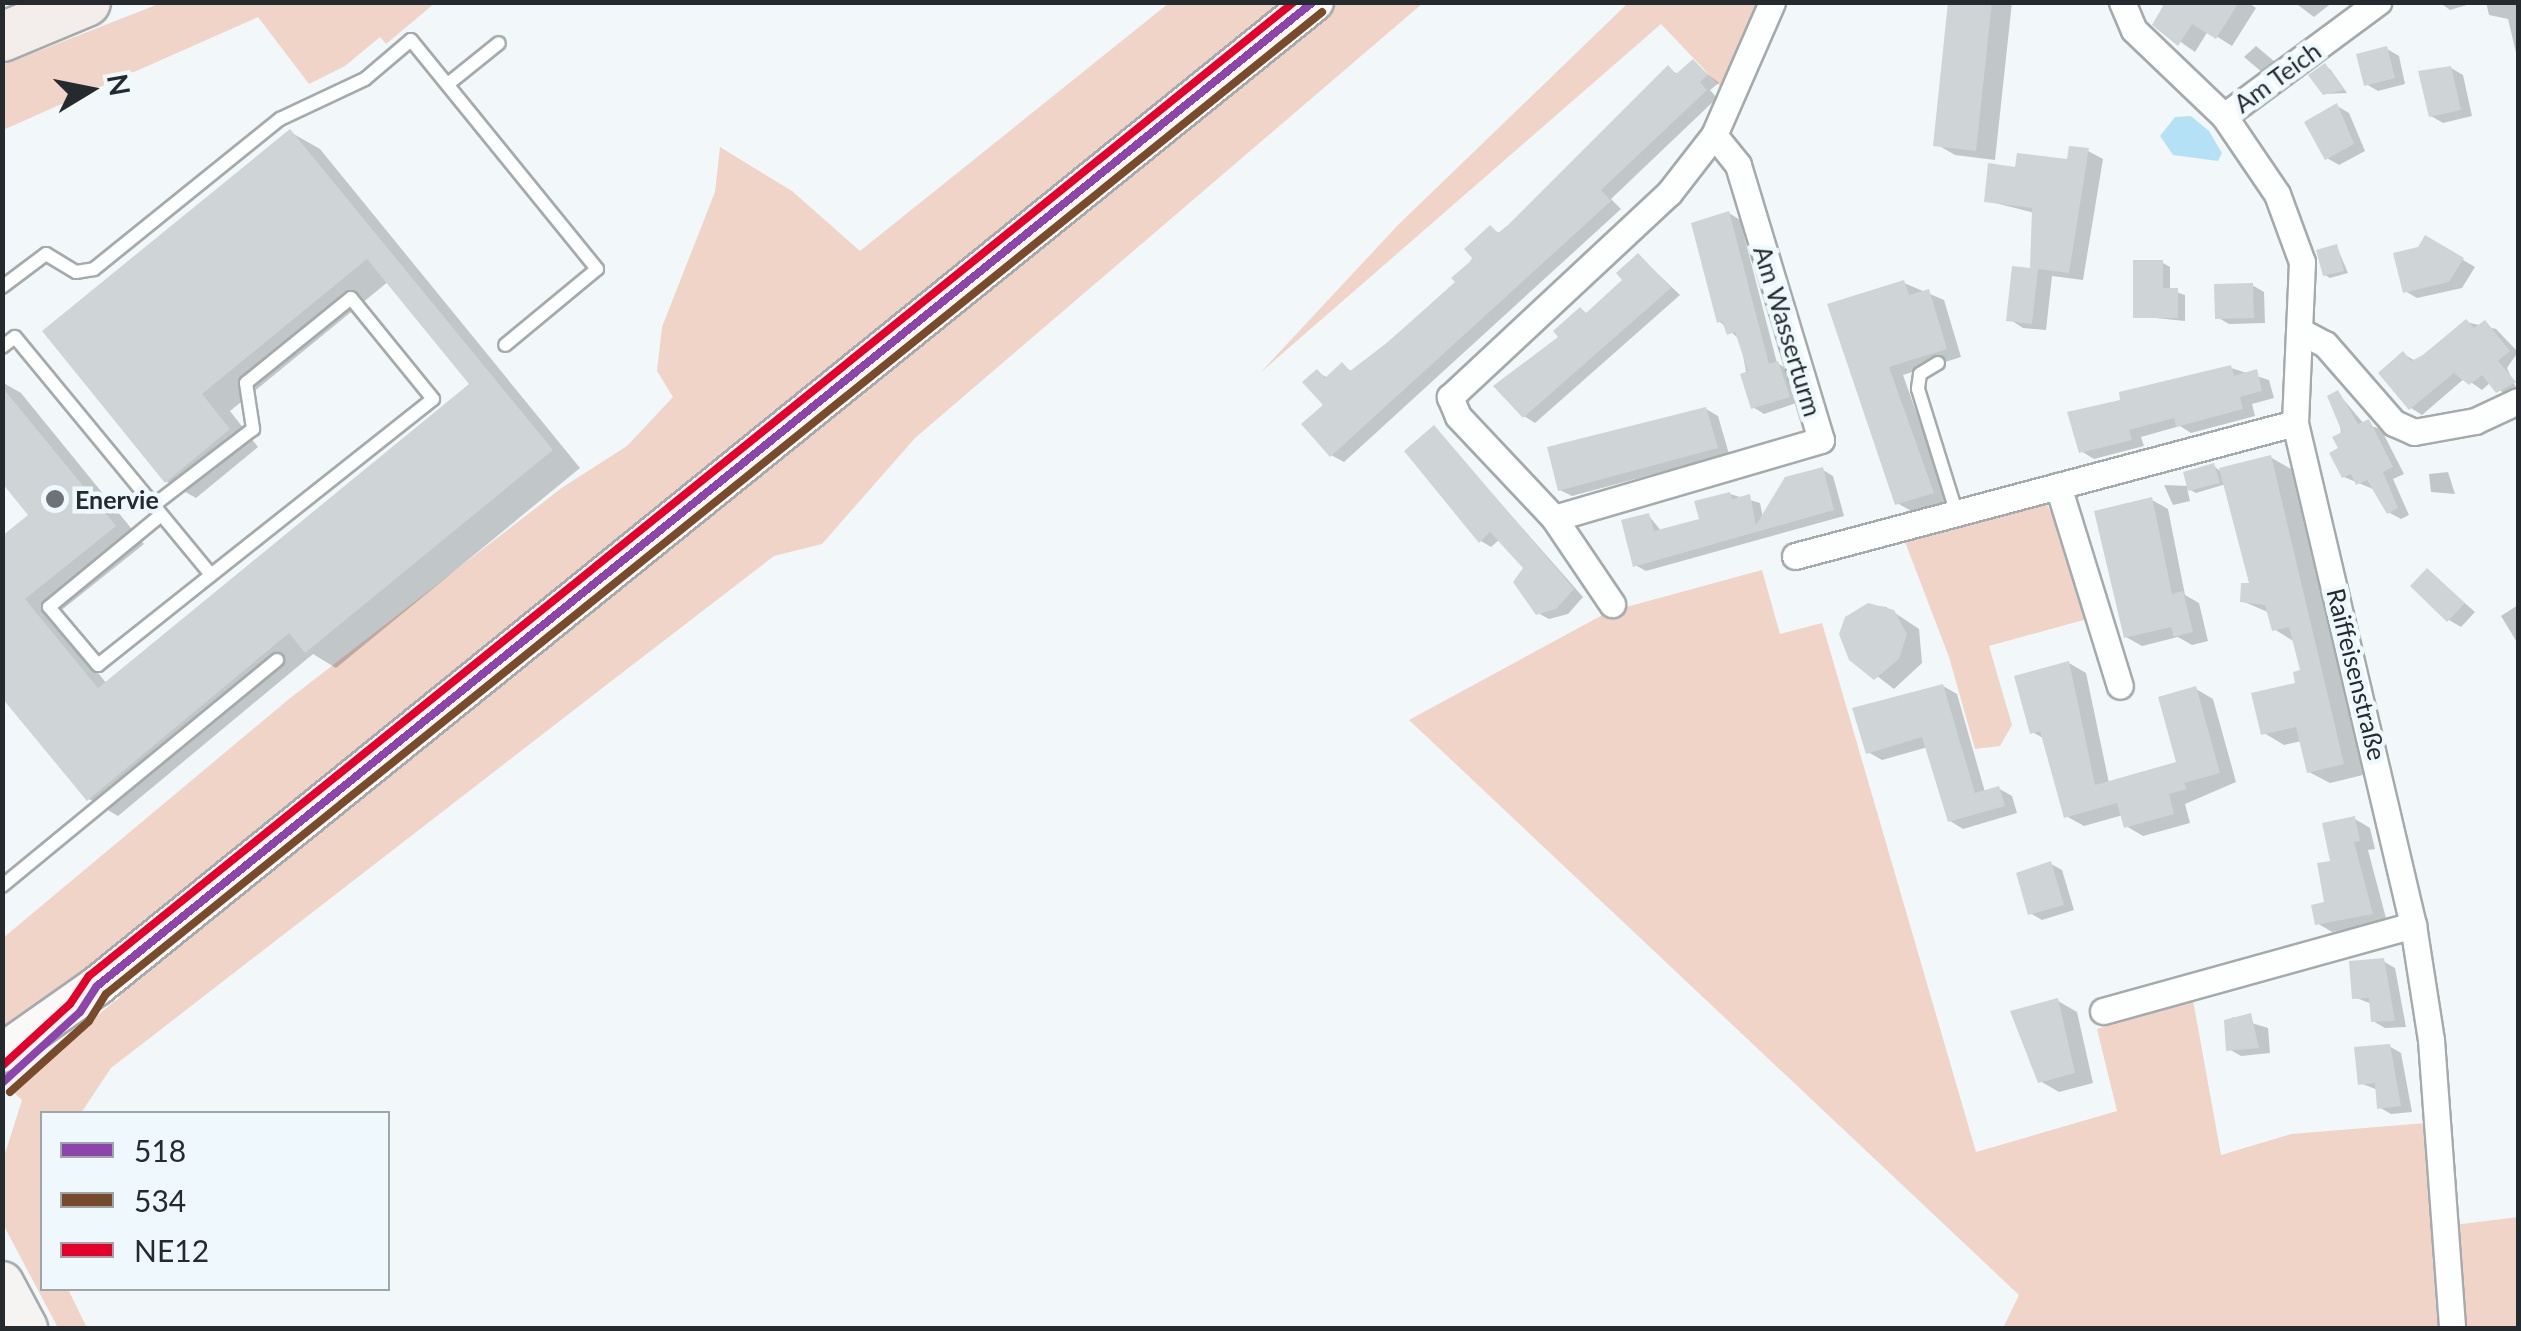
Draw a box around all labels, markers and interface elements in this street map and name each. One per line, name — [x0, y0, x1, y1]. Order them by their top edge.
street label: Am Teich — [2227, 35, 2327, 119]
north arrow — [40, 40, 140, 140]
text: N — [101, 71, 138, 98]
street label: Am Wasserturm — [1748, 242, 1828, 420]
place label: Enervie — [75, 484, 159, 514]
marker: Enervie — [44, 488, 66, 510]
street label: Raiffeisenstraße — [2321, 585, 2393, 763]
legend — [40, 1111, 390, 1291]
text: 518 — [134, 1132, 186, 1168]
text: 534 — [134, 1182, 186, 1218]
text: NE12 — [134, 1232, 209, 1268]

